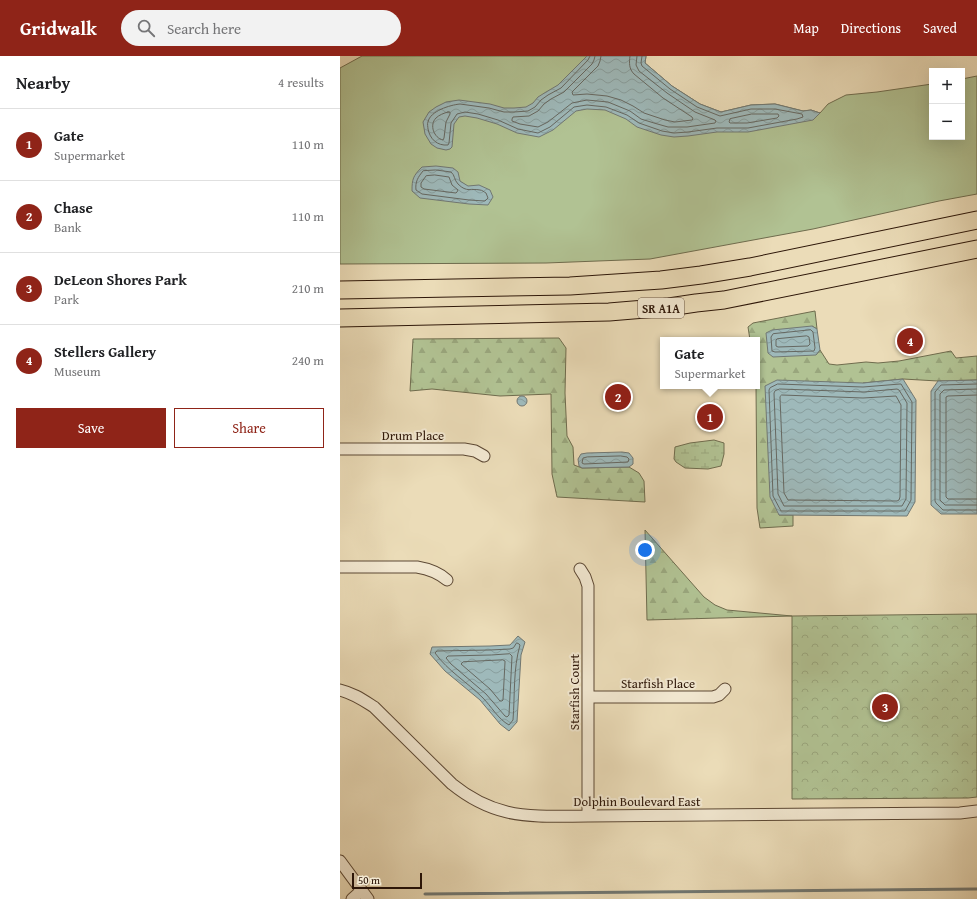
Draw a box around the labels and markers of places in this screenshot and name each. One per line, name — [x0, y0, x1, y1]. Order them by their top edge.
pin: 4 — [897, 326, 923, 356]
pin: 2 — [605, 382, 631, 412]
pin: 1 — [697, 402, 723, 432]
pin: 3 — [872, 692, 898, 722]

